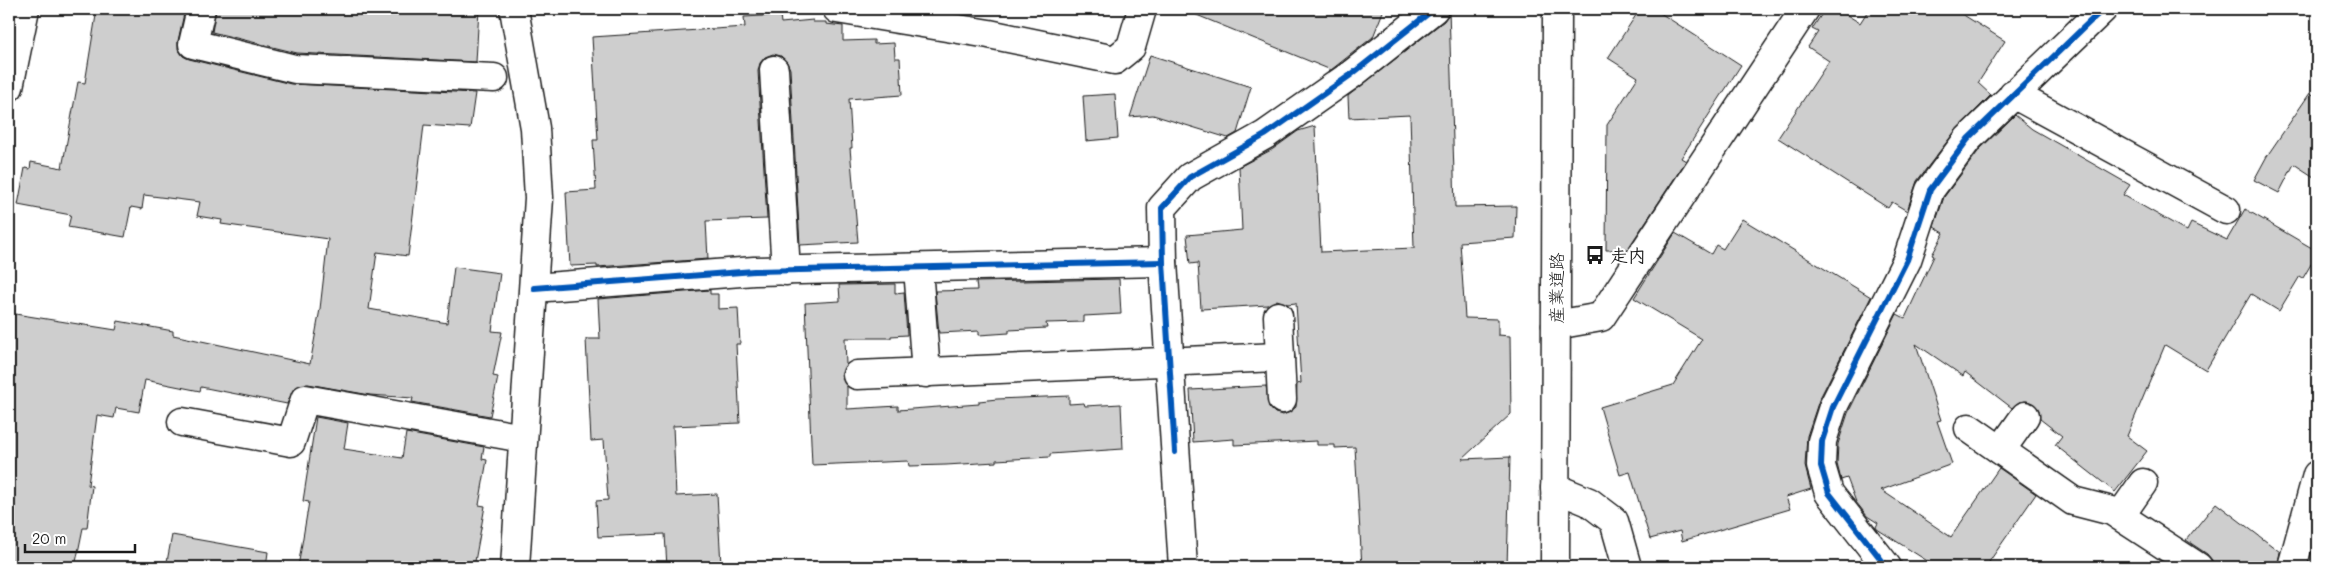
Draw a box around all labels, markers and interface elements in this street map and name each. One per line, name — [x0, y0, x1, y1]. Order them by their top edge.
place label: 走内 — [1610, 243, 1646, 267]
bus stop icon: 走内 — [1584, 244, 1606, 266]
street label: 産業道路 — [1544, 252, 1568, 324]
scale bar — [25, 521, 135, 553]
text: 20 m — [32, 528, 66, 548]

